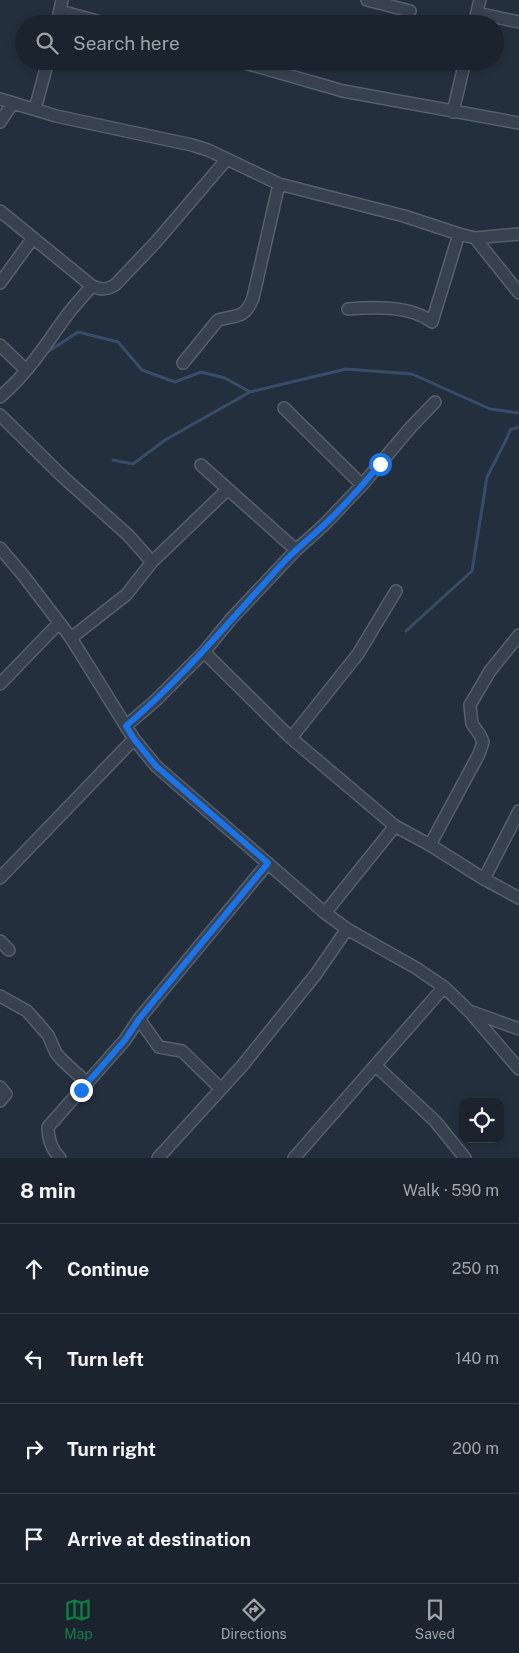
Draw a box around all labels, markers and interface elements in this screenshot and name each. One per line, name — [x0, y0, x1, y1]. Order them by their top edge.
search box — [15, 15, 504, 70]
icon: search — [33, 29, 61, 57]
text: Search here — [73, 32, 180, 54]
route start — [369, 453, 392, 476]
route end — [70, 1079, 93, 1102]
map controls — [459, 1098, 504, 1143]
button: locate — [459, 1098, 504, 1143]
text: 8 min — [20, 1178, 76, 1203]
text: Walk · 590 m — [403, 1181, 499, 1200]
icon: ahead — [20, 1255, 48, 1283]
text: Continue — [67, 1258, 149, 1280]
text: 250 m — [452, 1259, 499, 1278]
icon: left — [20, 1345, 48, 1373]
text: Turn left — [67, 1348, 144, 1370]
text: 140 m — [455, 1349, 499, 1368]
icon: right — [20, 1435, 48, 1463]
text: Turn right — [67, 1438, 156, 1460]
text: 200 m — [452, 1439, 499, 1458]
icon: arrive — [20, 1525, 48, 1553]
text: Arrive at destination — [67, 1528, 251, 1550]
tab: Map — [64, 1596, 93, 1642]
tab: Directions — [221, 1596, 287, 1642]
tab: Saved — [415, 1596, 455, 1642]

